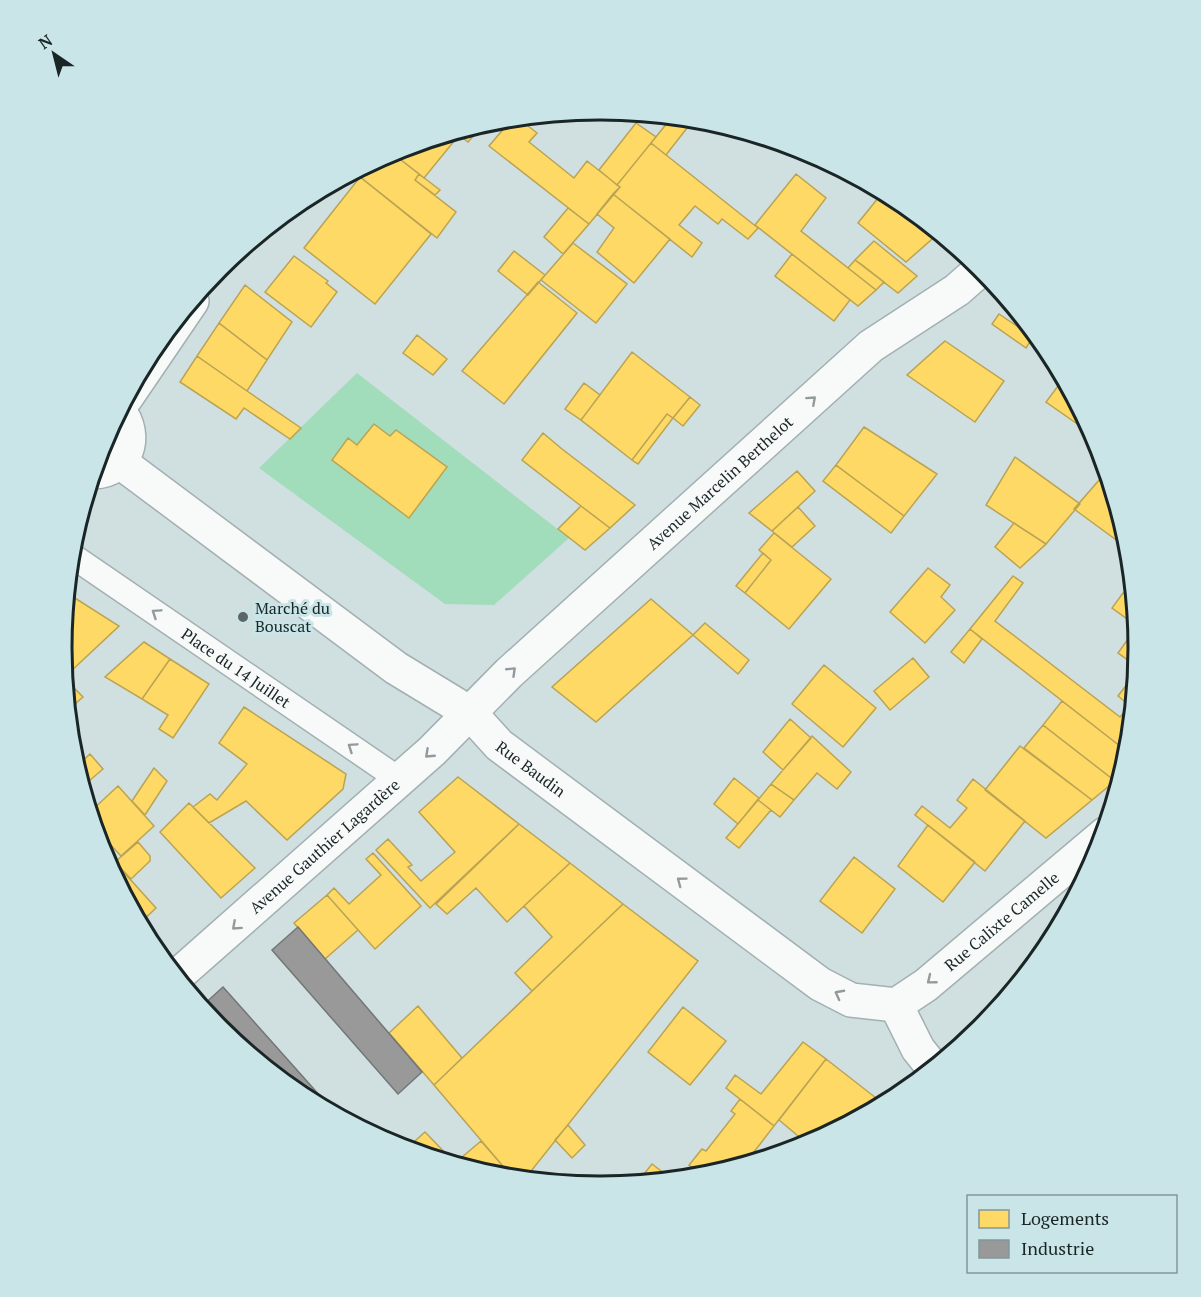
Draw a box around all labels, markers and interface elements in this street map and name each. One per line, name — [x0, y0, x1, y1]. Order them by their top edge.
north arrow — [24, 24, 84, 84]
text: N — [34, 29, 57, 54]
one-way arrow — [805, 396, 816, 407]
street label: Avenue Marcelin Berthelot — [642, 411, 797, 554]
place label: Marché du Bouscat — [255, 597, 330, 637]
one-way arrow — [152, 609, 163, 620]
marker: Marché du Bouscat — [236, 610, 250, 624]
street label: Place du 14 Juillet — [177, 623, 295, 713]
one-way arrow — [504, 668, 515, 679]
street label: Rue Baudin — [492, 736, 571, 802]
one-way arrow — [347, 743, 358, 754]
one-way arrow — [425, 747, 435, 758]
street label: Avenue Gauthier Lagardère — [245, 774, 404, 918]
street label: Rue Calixte Camelle — [940, 866, 1064, 976]
one-way arrow — [676, 877, 687, 888]
one-way arrow — [232, 919, 243, 930]
one-way arrow — [927, 972, 938, 983]
one-way arrow — [835, 990, 845, 1001]
legend — [967, 1195, 1177, 1273]
text: Logements — [1021, 1206, 1109, 1230]
text: Industrie — [1021, 1236, 1094, 1260]

